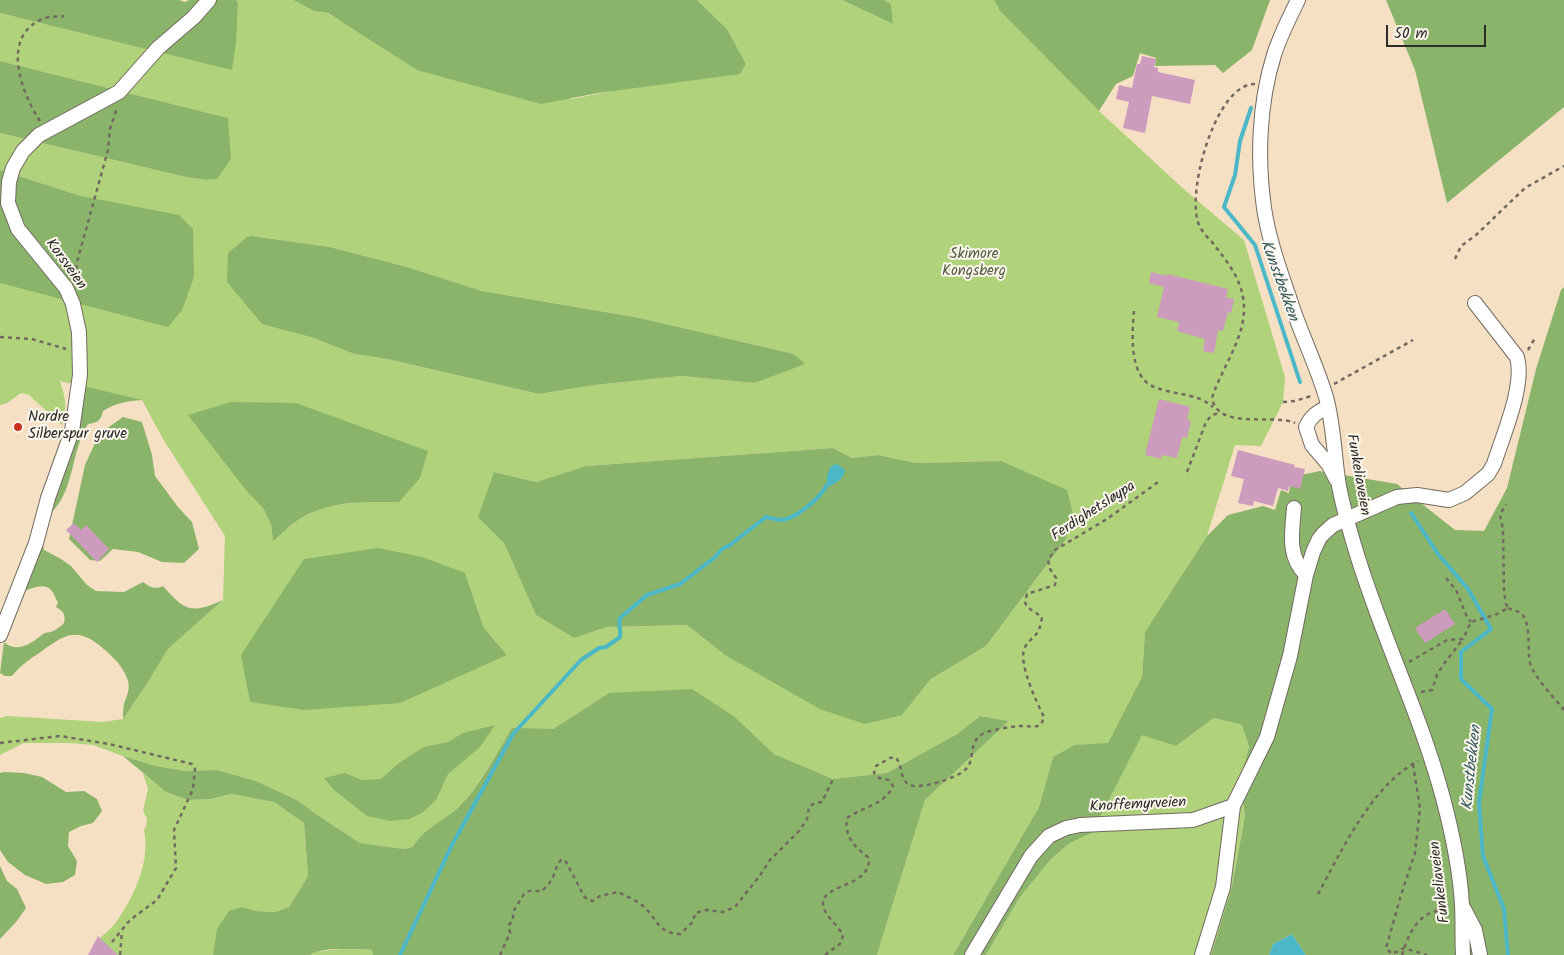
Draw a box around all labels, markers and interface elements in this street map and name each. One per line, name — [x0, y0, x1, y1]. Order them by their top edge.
scale bar — [1389, 15, 1489, 47]
text: 50 m — [1394, 22, 1428, 46]
street label: Korsveien — [41, 236, 89, 294]
water label: Kunstbekken — [1254, 238, 1302, 324]
park label: Skimore Kongsberg — [942, 246, 1006, 281]
place label: Nordre Silberspur gruve — [28, 409, 127, 444]
marker: Nordre Silberspur gruve — [12, 421, 24, 433]
street label: Funkeliaveien — [1341, 433, 1373, 517]
street label: Ferdighetsløypa — [1049, 478, 1139, 546]
water label: Kunstbekken — [1459, 725, 1487, 811]
street label: Knoffemyrveien — [1089, 794, 1187, 818]
street label: Funkeliaveien — [1427, 840, 1455, 924]

